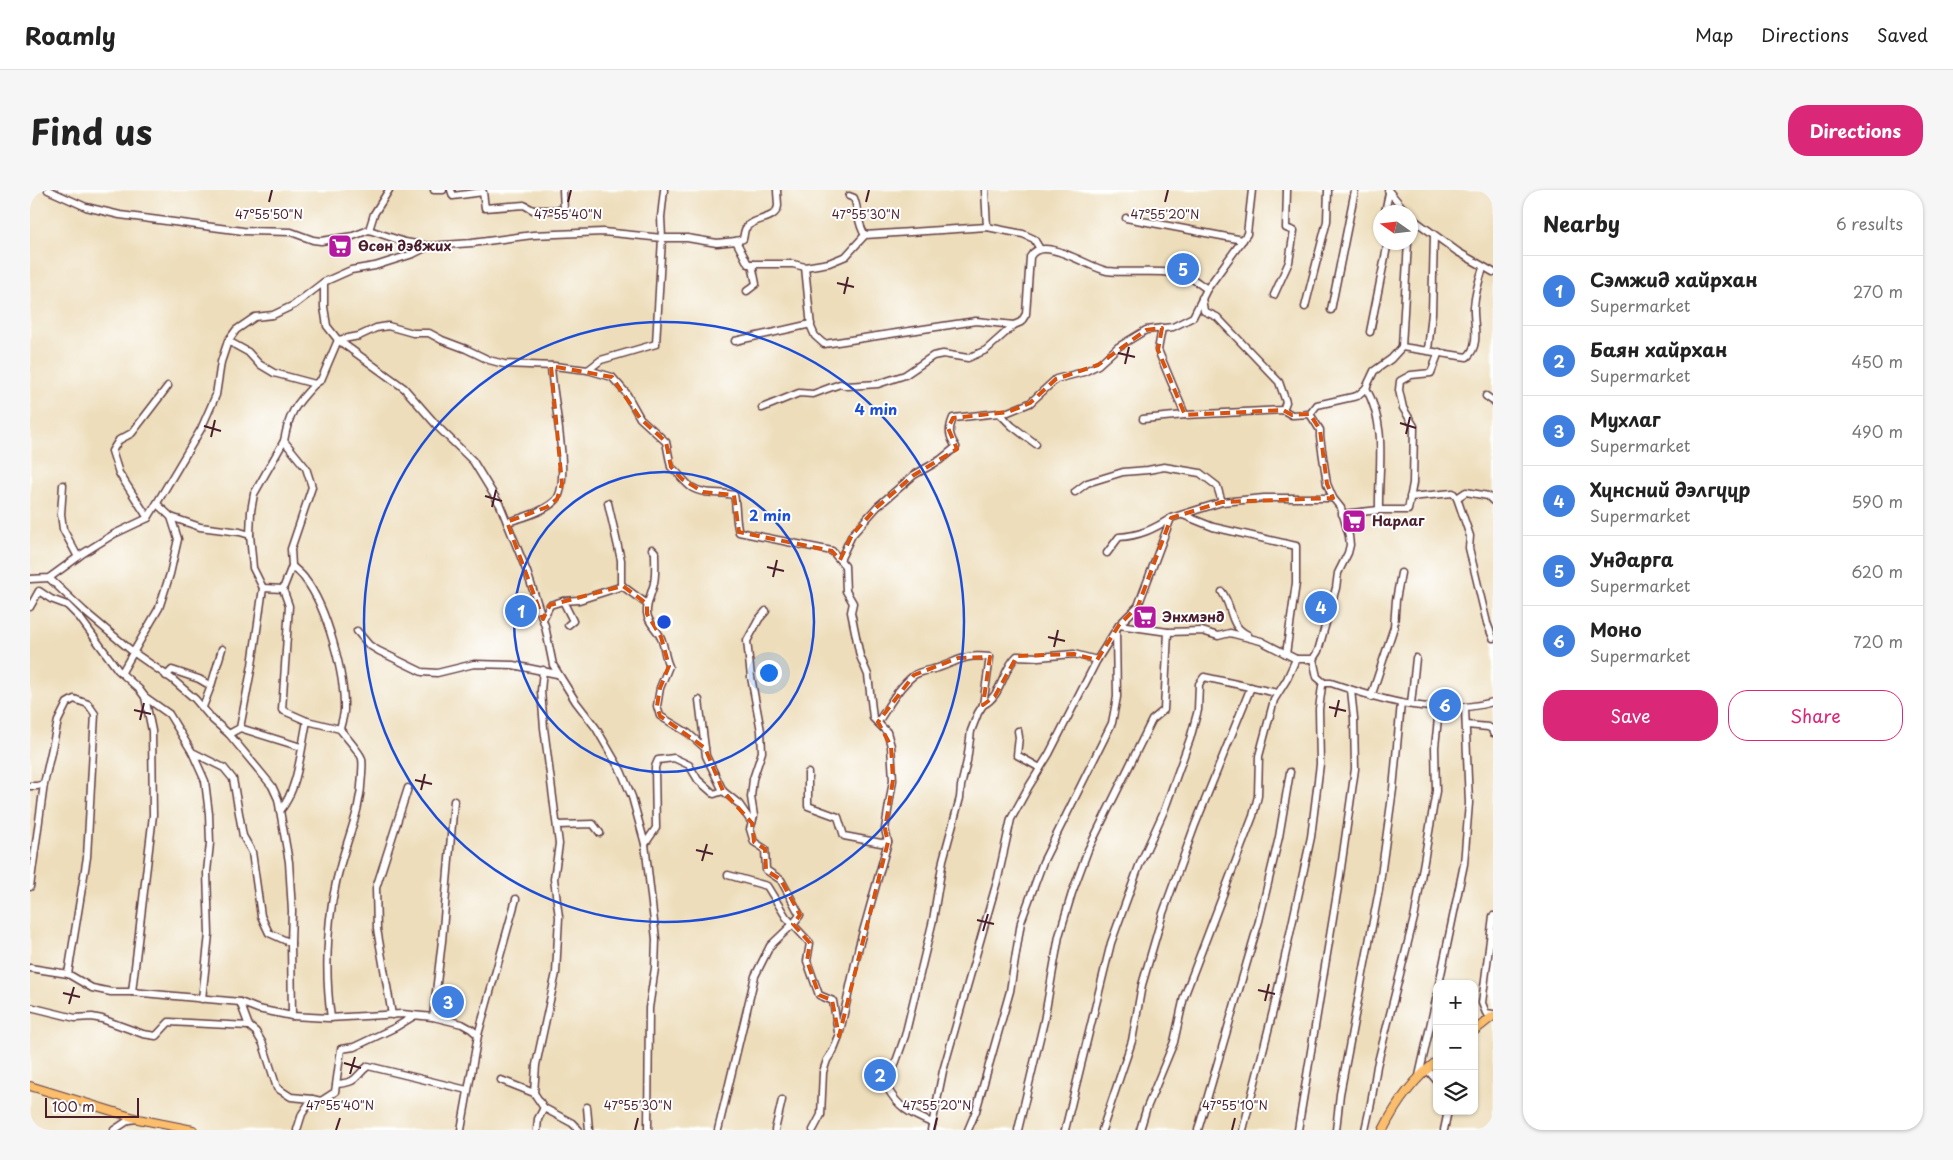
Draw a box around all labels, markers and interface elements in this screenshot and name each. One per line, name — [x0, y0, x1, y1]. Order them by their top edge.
text: Roamly — [25, 17, 116, 53]
text: Map — [1695, 21, 1733, 48]
text: Directions — [1761, 21, 1849, 48]
text: Saved — [1877, 21, 1928, 48]
text: Find us — [30, 104, 152, 157]
button: Directions — [1788, 105, 1923, 156]
text: 47°55'50"N — [235, 205, 303, 223]
text: 47°55'40"N — [534, 205, 602, 223]
text: 47°55'30"N — [832, 205, 900, 223]
text: 47°55'20"N — [1131, 205, 1199, 223]
north arrow — [1373, 205, 1418, 250]
text: Nearby — [1543, 207, 1620, 239]
text: 6 results — [1836, 211, 1903, 235]
supermarket icon: Өсөн дэвжих — [327, 233, 353, 259]
place label: Өсөн дэвжих — [358, 235, 452, 256]
pin: 5 — [1167, 250, 1199, 288]
text: Сэмжид хайрхан — [1590, 265, 1758, 293]
text: 1 — [1555, 279, 1563, 303]
text: 270 m — [1853, 279, 1903, 303]
text: Supermarket — [1590, 293, 1690, 317]
text: Баян хайрхан — [1590, 335, 1727, 363]
text: 2 — [1553, 349, 1565, 373]
text: 450 m — [1851, 349, 1903, 373]
text: Supermarket — [1590, 363, 1690, 387]
text: 4 min — [855, 397, 897, 420]
text: Мухлаг — [1590, 405, 1661, 433]
text: 3 — [1554, 419, 1564, 443]
text: 490 m — [1852, 419, 1903, 443]
text: Supermarket — [1590, 433, 1690, 457]
text: Хүнсний дэлгүүр — [1590, 475, 1751, 503]
text: 4 — [1554, 489, 1564, 513]
text: 590 m — [1851, 489, 1903, 513]
text: 2 min — [749, 503, 791, 526]
text: Supermarket — [1590, 503, 1690, 527]
supermarket icon: Нарлаг — [1341, 508, 1367, 534]
place label: Нарлаг — [1372, 510, 1425, 531]
text: Ундарга — [1590, 545, 1674, 573]
text: 5 — [1554, 559, 1564, 583]
text: 620 m — [1851, 559, 1903, 583]
text: Supermarket — [1590, 573, 1690, 597]
pin: 4 — [1305, 588, 1337, 626]
pin: 1 — [505, 592, 537, 630]
supermarket icon: Энхмэнд — [1132, 604, 1158, 630]
place label: Энхмэнд — [1162, 606, 1225, 627]
centre of rings — [655, 613, 673, 631]
text: Моно — [1590, 615, 1642, 643]
text: 6 — [1553, 629, 1565, 653]
text: 720 m — [1853, 629, 1903, 653]
text: Supermarket — [1590, 643, 1690, 667]
your location — [756, 660, 782, 686]
pin: 6 — [1429, 686, 1461, 724]
button: Save — [1543, 690, 1718, 741]
button: Share — [1728, 690, 1903, 741]
map controls — [1433, 980, 1478, 1115]
button: + — [1433, 980, 1478, 1025]
pin: 3 — [432, 983, 464, 1021]
button: − — [1433, 1025, 1478, 1070]
pin: 2 — [864, 1056, 896, 1094]
button: layers — [1433, 1070, 1478, 1115]
scale bar — [45, 1095, 139, 1118]
text: 100 m — [52, 1096, 95, 1117]
text: 47°55'40"N — [306, 1096, 374, 1114]
text: 47°55'30"N — [604, 1096, 672, 1114]
text: 47°55'20"N — [903, 1096, 971, 1114]
text: 47°55'10"N — [1202, 1096, 1268, 1114]

